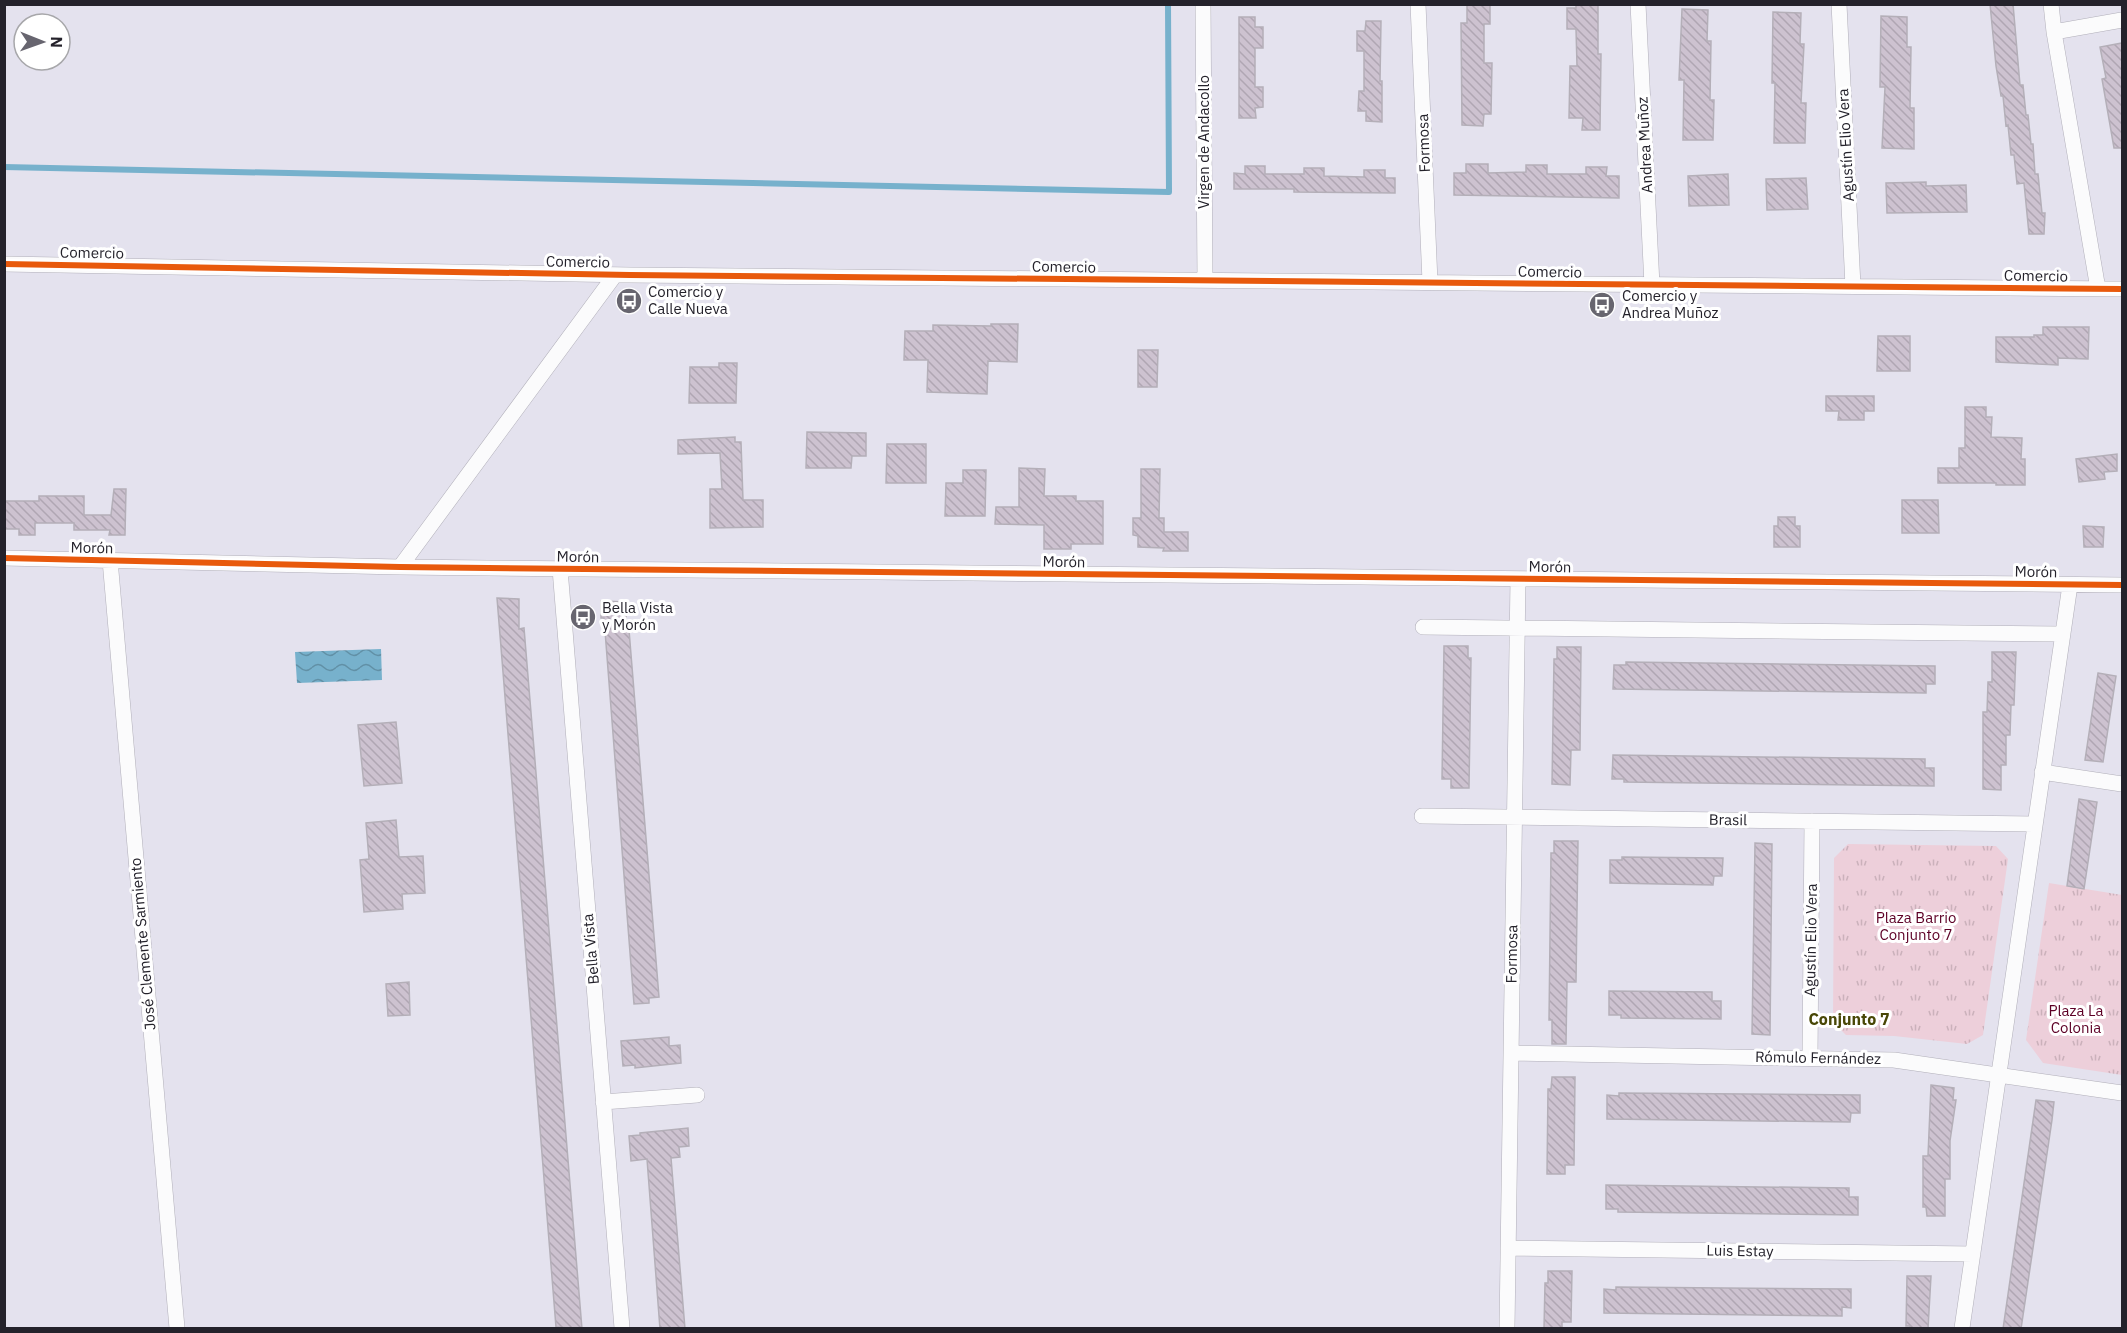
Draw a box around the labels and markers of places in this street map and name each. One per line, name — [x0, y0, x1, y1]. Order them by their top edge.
place label: Comercio y Calle Nueva — [648, 282, 728, 318]
bus stop icon: Comercio y Calle Nueva — [614, 286, 644, 316]
place label: Comercio y Andrea Muñoz — [1622, 286, 1719, 322]
bus stop icon: Comercio y Andrea Muñoz — [1587, 290, 1617, 320]
place label: Bella Vista y Morón — [602, 598, 673, 634]
bus stop icon: Bella Vista y Morón — [568, 602, 598, 632]

